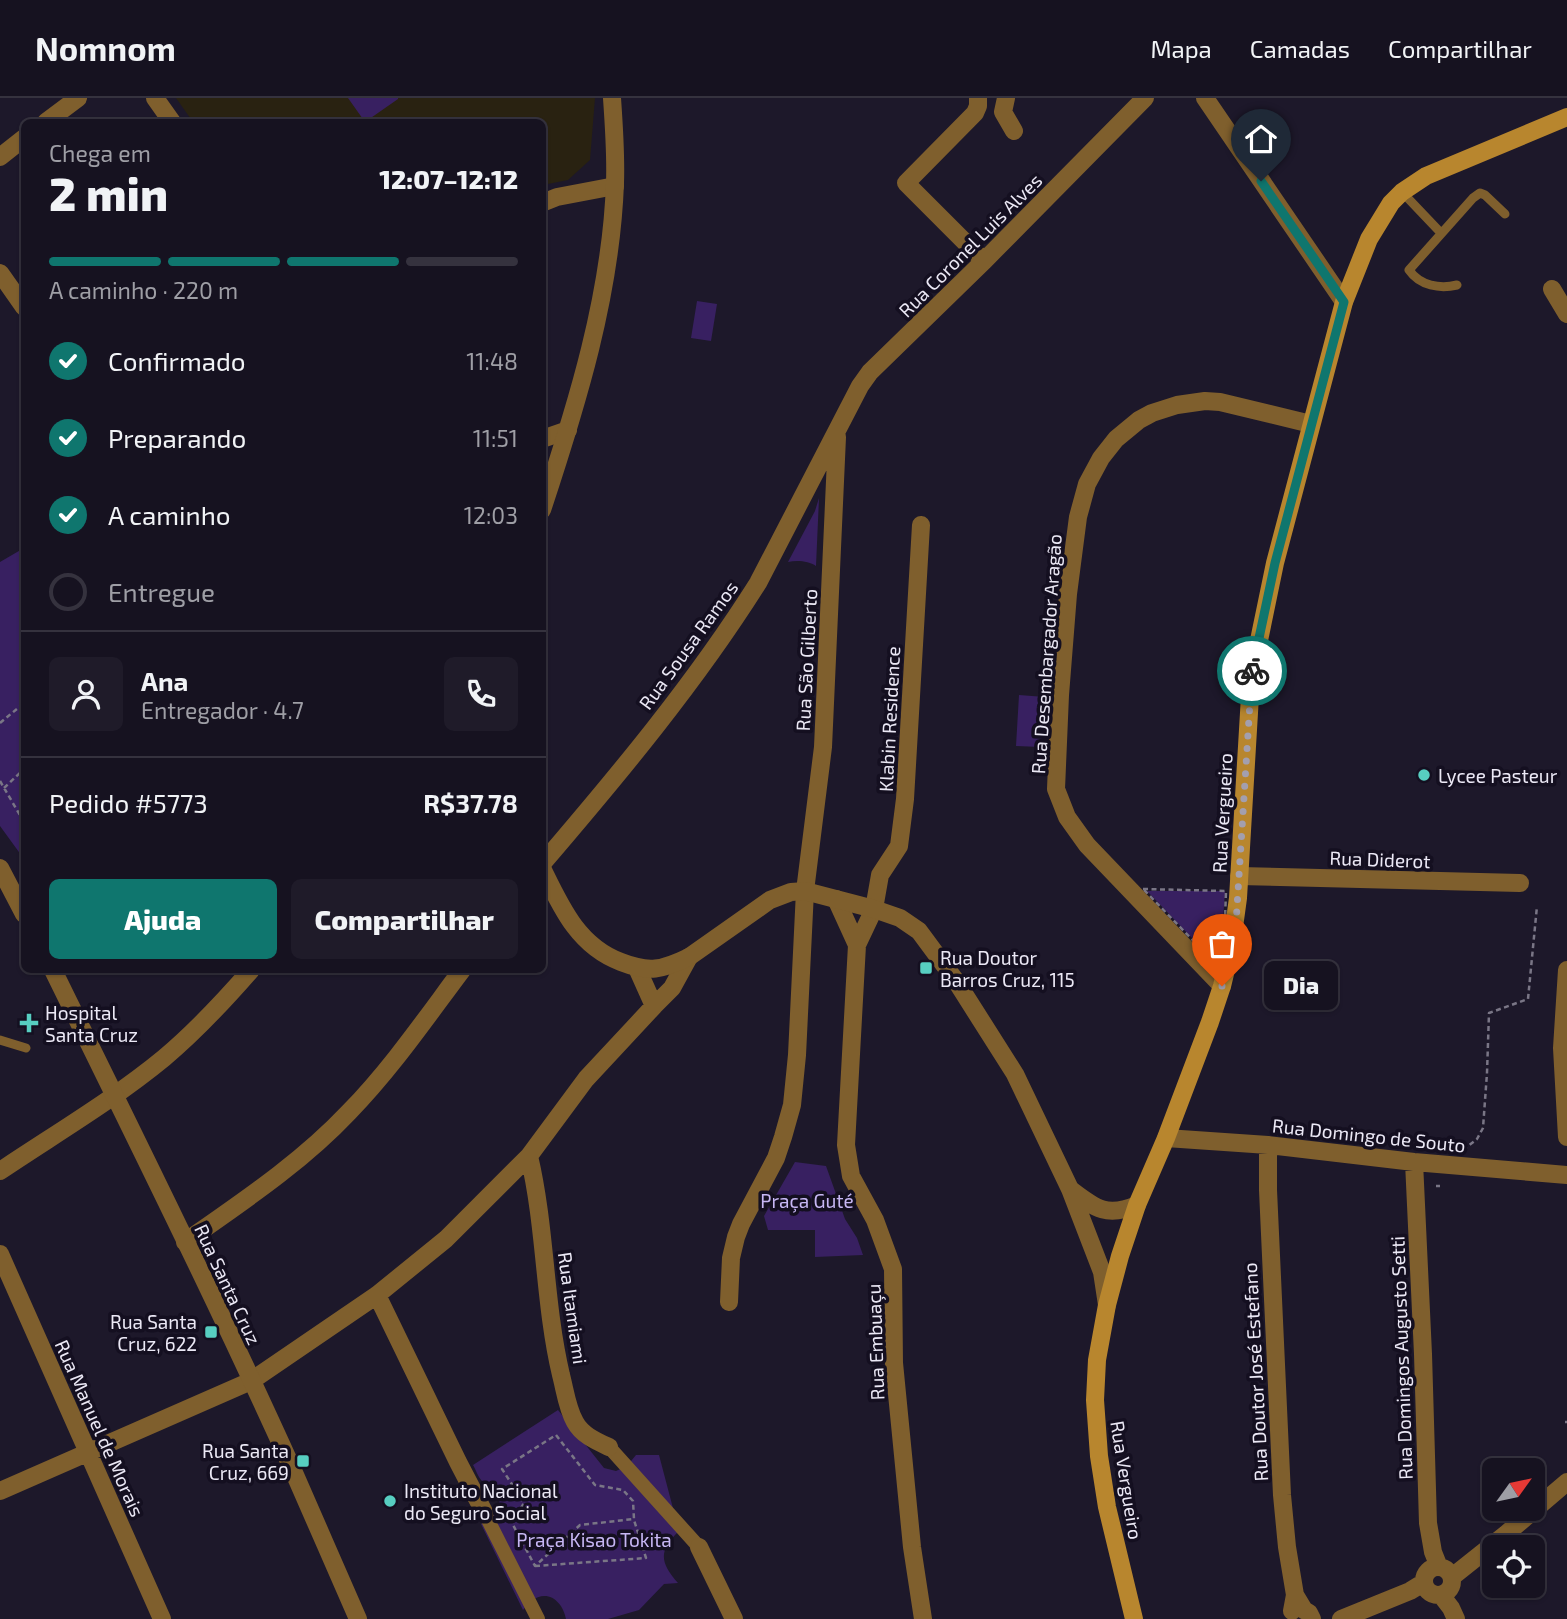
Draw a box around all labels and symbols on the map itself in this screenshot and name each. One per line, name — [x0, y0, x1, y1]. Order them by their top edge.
pin — [1231, 109, 1291, 181]
street label: Rua Coronel Luis Alves — [894, 169, 1046, 321]
street label: Rua Desembargador Aragão — [1026, 533, 1066, 775]
street label: Rua Sousa Ramos — [634, 576, 742, 714]
street label: Rua São Gilberto — [791, 588, 821, 732]
courier — [1217, 636, 1287, 706]
street label: Klabin Residence — [874, 646, 904, 792]
street label: Rua Vergueiro — [1207, 753, 1237, 873]
place label: Lycee Pasteur — [1438, 764, 1558, 787]
marker: Lycee Pasteur — [1416, 767, 1432, 783]
street label: Rua Diderot — [1329, 846, 1431, 872]
pin — [1192, 914, 1252, 986]
place label: Rua Doutor Barros Cruz, 115 — [940, 946, 1075, 991]
marker: Rua Doutor Barros Cruz, 115 — [918, 960, 934, 976]
callout: Dia — [1264, 962, 1338, 1010]
place label: Hospital Santa Cruz — [45, 1001, 138, 1046]
marker: Hospital Santa Cruz — [19, 1013, 39, 1033]
street label: Rua Domingo de Souto — [1271, 1113, 1467, 1157]
park label: Praça Guté — [760, 1189, 854, 1213]
street label: Rua Santa Cruz — [190, 1220, 266, 1348]
street label: Rua Domingos Augusto Setti — [1385, 1236, 1417, 1480]
street label: Rua Itamiami — [554, 1250, 592, 1366]
street label: Rua Doutor José Estefano — [1238, 1262, 1272, 1482]
street label: Rua Embuaçu — [861, 1283, 890, 1401]
place label: Rua Santa Cruz, 622 — [110, 1310, 197, 1355]
marker: Rua Santa Cruz, 622 — [203, 1324, 219, 1340]
street label: Rua Manuel de Morais — [51, 1336, 149, 1520]
street label: Rua Vergueiro — [1106, 1419, 1148, 1541]
place label: Rua Santa Cruz, 669 — [202, 1439, 289, 1484]
marker: Rua Santa Cruz, 669 — [295, 1453, 311, 1469]
north arrow — [1482, 1458, 1545, 1521]
place label: Instituto Nacional do Seguro Social — [404, 1479, 558, 1524]
marker: Instituto Nacional do Seguro Social — [382, 1493, 398, 1509]
park label: Praça Kisao Tokita — [516, 1528, 672, 1552]

